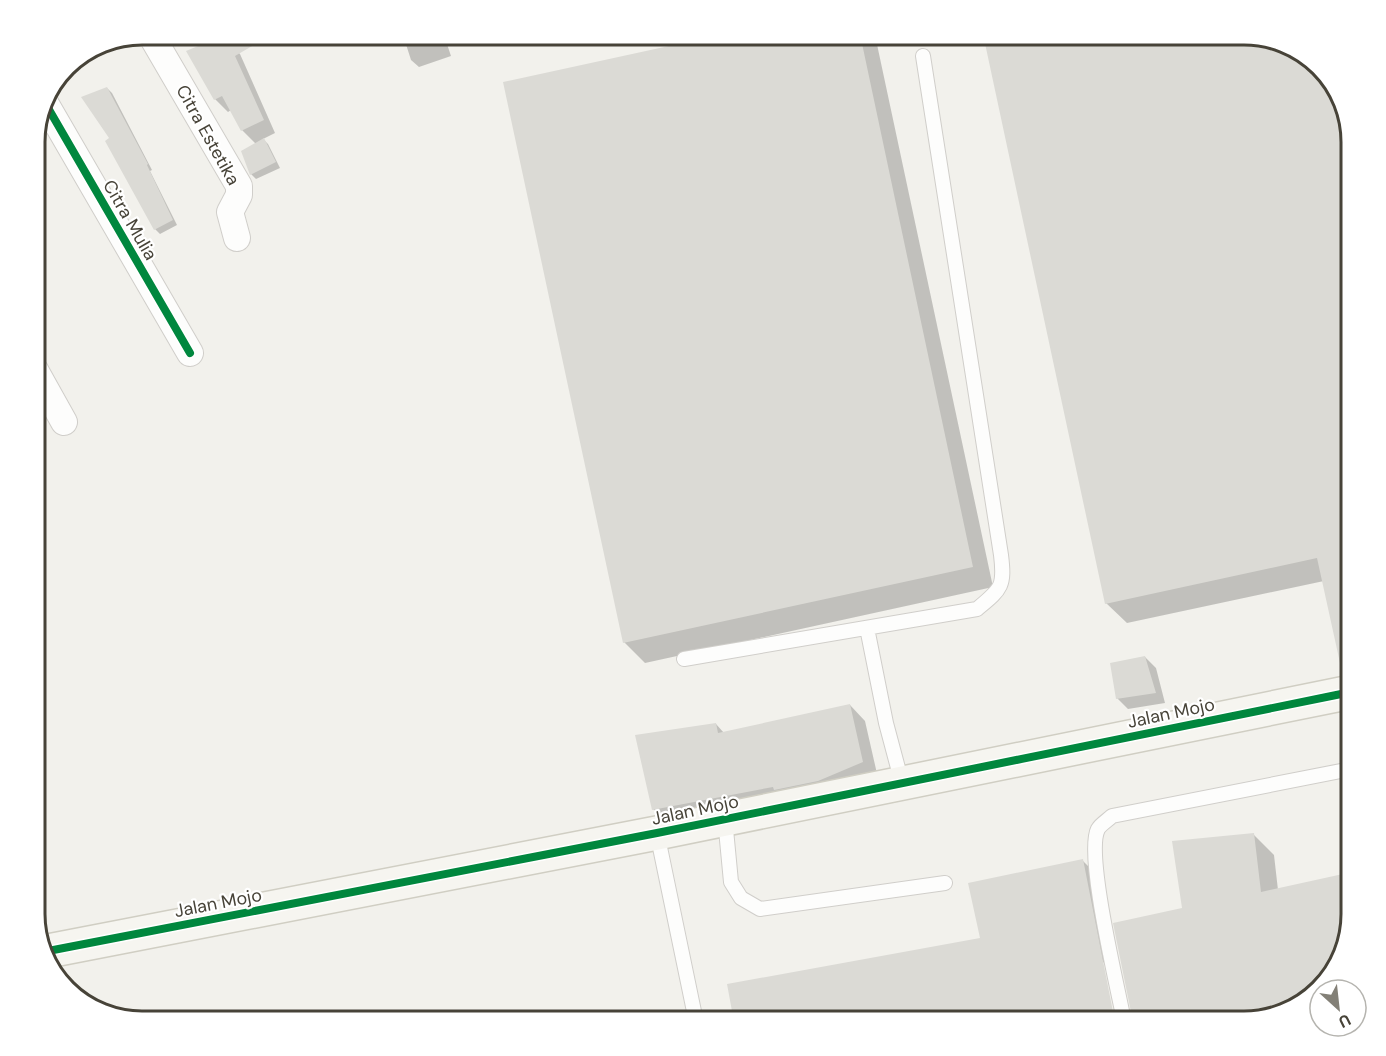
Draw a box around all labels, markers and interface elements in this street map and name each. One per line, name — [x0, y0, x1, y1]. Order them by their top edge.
street label: Citra Estetika — [171, 81, 245, 189]
street label: Citra Mulia — [97, 175, 163, 265]
street label: Jalan Mojo — [1125, 692, 1217, 734]
street label: Jalan Mojo — [649, 789, 741, 831]
street label: Jalan Mojo — [172, 883, 264, 923]
north arrow — [1308, 978, 1368, 1038]
text: U — [1335, 1009, 1354, 1033]

